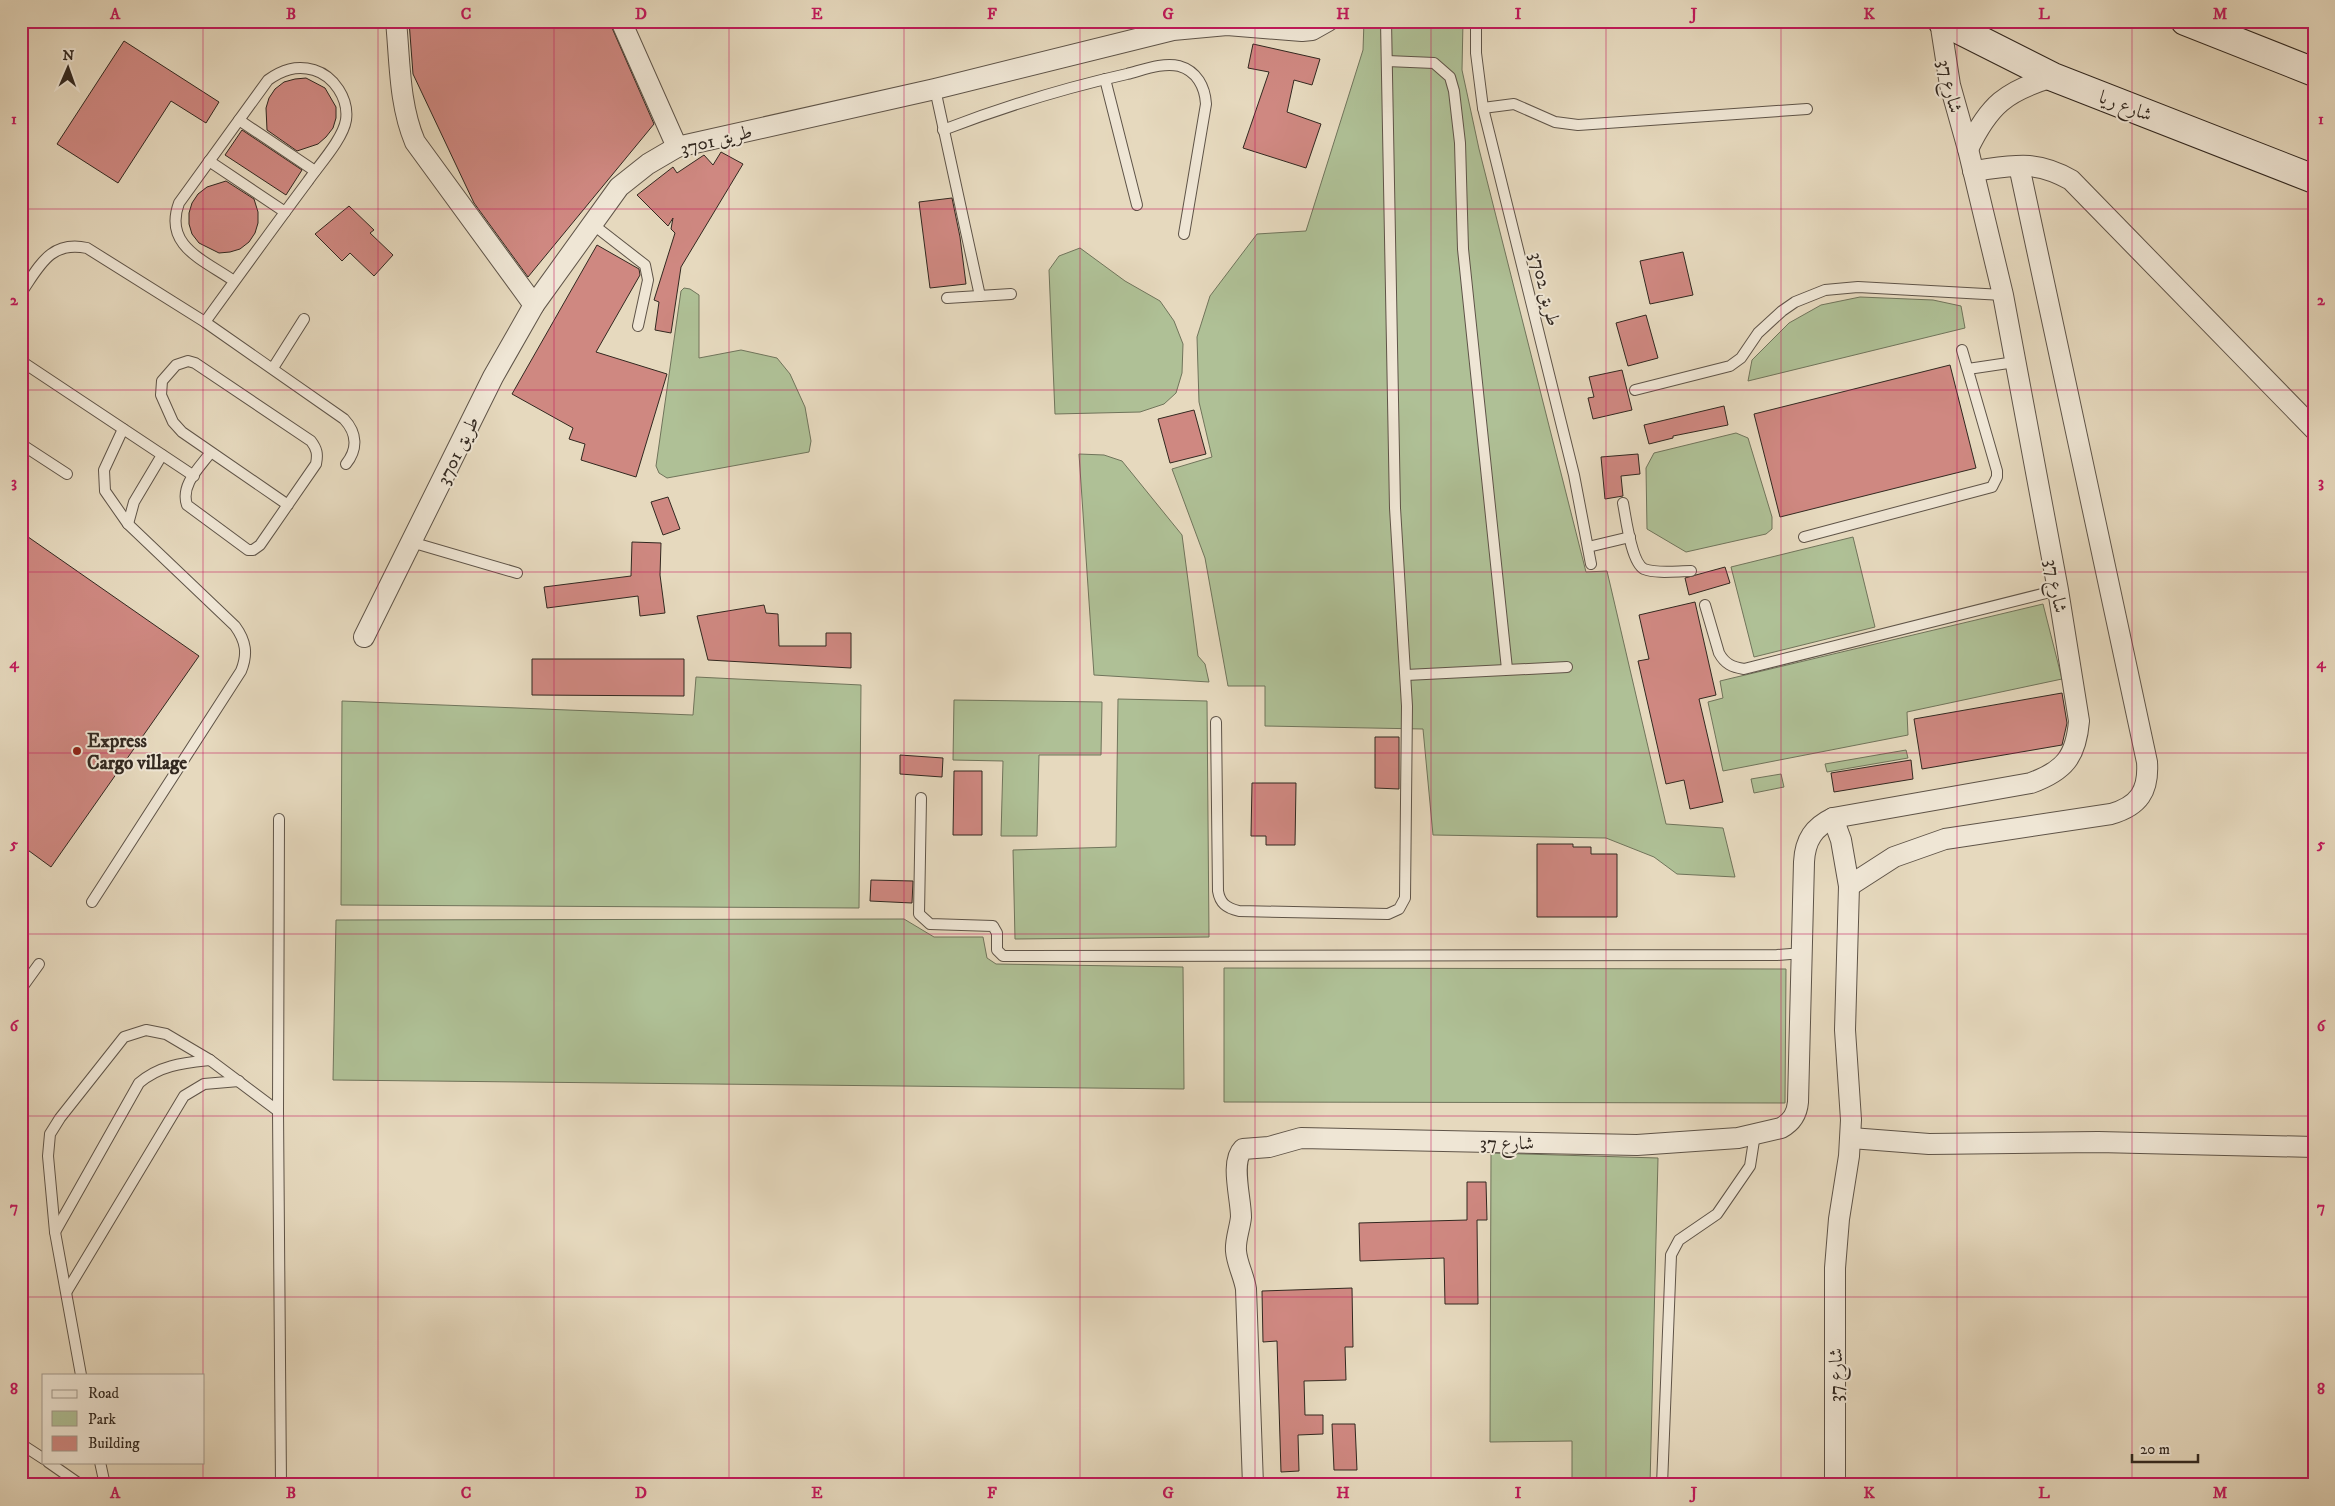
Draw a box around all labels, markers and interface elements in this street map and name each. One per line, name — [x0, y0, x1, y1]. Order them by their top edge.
text: A — [109, 4, 121, 24]
text: B — [286, 4, 296, 24]
text: C — [461, 4, 471, 24]
text: D — [635, 4, 647, 24]
text: E — [811, 4, 823, 24]
text: F — [987, 4, 997, 24]
text: G — [1162, 4, 1174, 24]
text: H — [1336, 4, 1350, 24]
text: I — [1515, 4, 1522, 24]
text: J — [1689, 4, 1698, 24]
text: K — [1863, 4, 1875, 24]
text: L — [2038, 4, 2050, 24]
text: M — [2213, 4, 2228, 24]
north arrow — [42, 42, 92, 92]
text: N — [62, 47, 75, 65]
street label: شارع 37 — [1929, 57, 1967, 116]
street label: شارع ريا — [2095, 86, 2155, 130]
text: 1 — [11, 109, 17, 129]
text: 1 — [2318, 109, 2324, 129]
street label: طريق 3701 — [678, 120, 755, 160]
street label: طريق 3702 — [1524, 250, 1565, 329]
text: 2 — [10, 290, 19, 310]
text: 2 — [2317, 290, 2326, 310]
street label: طريق 3701 — [432, 413, 485, 489]
text: 3 — [11, 472, 17, 492]
text: 3 — [2318, 472, 2324, 492]
street label: شارع 37 — [2037, 558, 2072, 615]
text: 4 — [8, 653, 19, 673]
text: 4 — [2315, 653, 2326, 673]
place label: Express Cargo village — [87, 730, 187, 775]
marker: Express Cargo village — [71, 745, 83, 757]
text: 5 — [9, 834, 18, 854]
text: 5 — [2316, 834, 2325, 854]
text: 6 — [10, 1016, 20, 1036]
text: 6 — [2317, 1016, 2327, 1036]
street label: شارع 37 — [1480, 1132, 1534, 1158]
text: 7 — [10, 1197, 18, 1217]
text: 7 — [2317, 1197, 2325, 1217]
street label: شارع 37 — [1825, 1348, 1851, 1402]
legend — [42, 1374, 205, 1464]
text: 8 — [10, 1379, 18, 1399]
text: 8 — [2317, 1379, 2325, 1399]
text: Road — [88, 1384, 120, 1403]
text: Park — [88, 1410, 117, 1429]
scale bar — [2132, 1431, 2199, 1463]
text: Building — [88, 1434, 140, 1453]
text: 20 m — [2140, 1440, 2170, 1459]
text: A — [109, 1483, 121, 1503]
text: B — [286, 1483, 296, 1503]
text: C — [461, 1483, 471, 1503]
text: D — [635, 1483, 647, 1503]
text: E — [811, 1483, 823, 1503]
text: F — [987, 1483, 997, 1503]
text: G — [1162, 1483, 1174, 1503]
text: H — [1336, 1483, 1350, 1503]
text: I — [1515, 1483, 1522, 1503]
text: J — [1689, 1483, 1698, 1503]
text: K — [1863, 1483, 1875, 1503]
text: L — [2038, 1483, 2050, 1503]
text: M — [2213, 1483, 2228, 1503]

